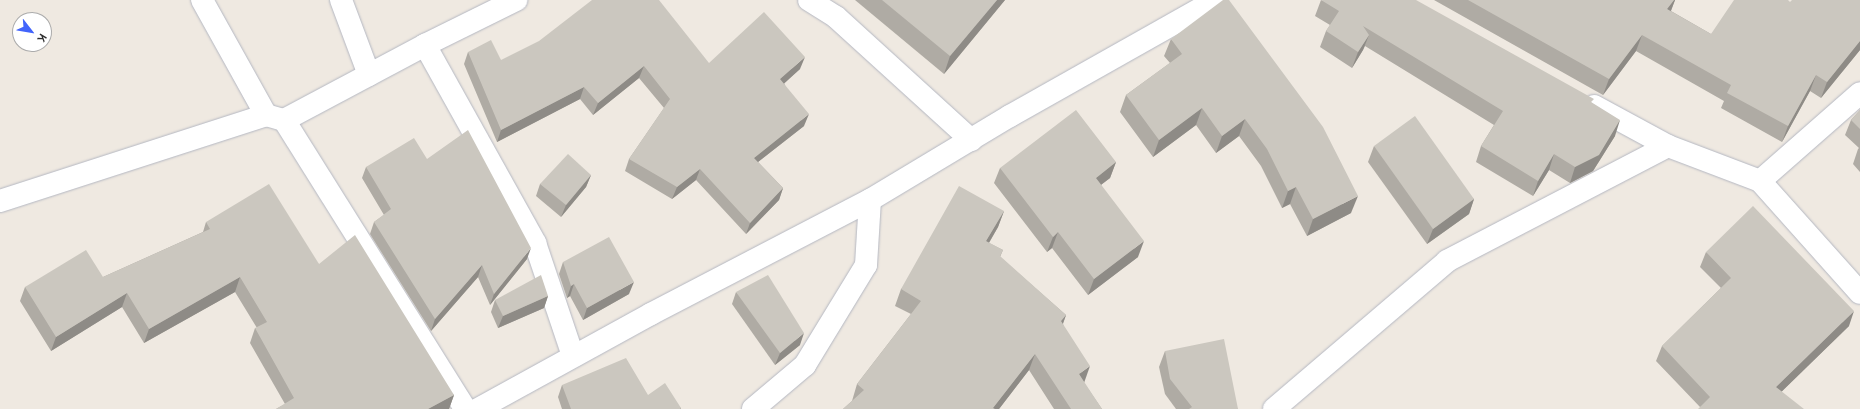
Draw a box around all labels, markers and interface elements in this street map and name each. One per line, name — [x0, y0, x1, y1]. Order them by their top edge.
north arrow — [12, 12, 52, 52]
text: K — [33, 31, 49, 45]

